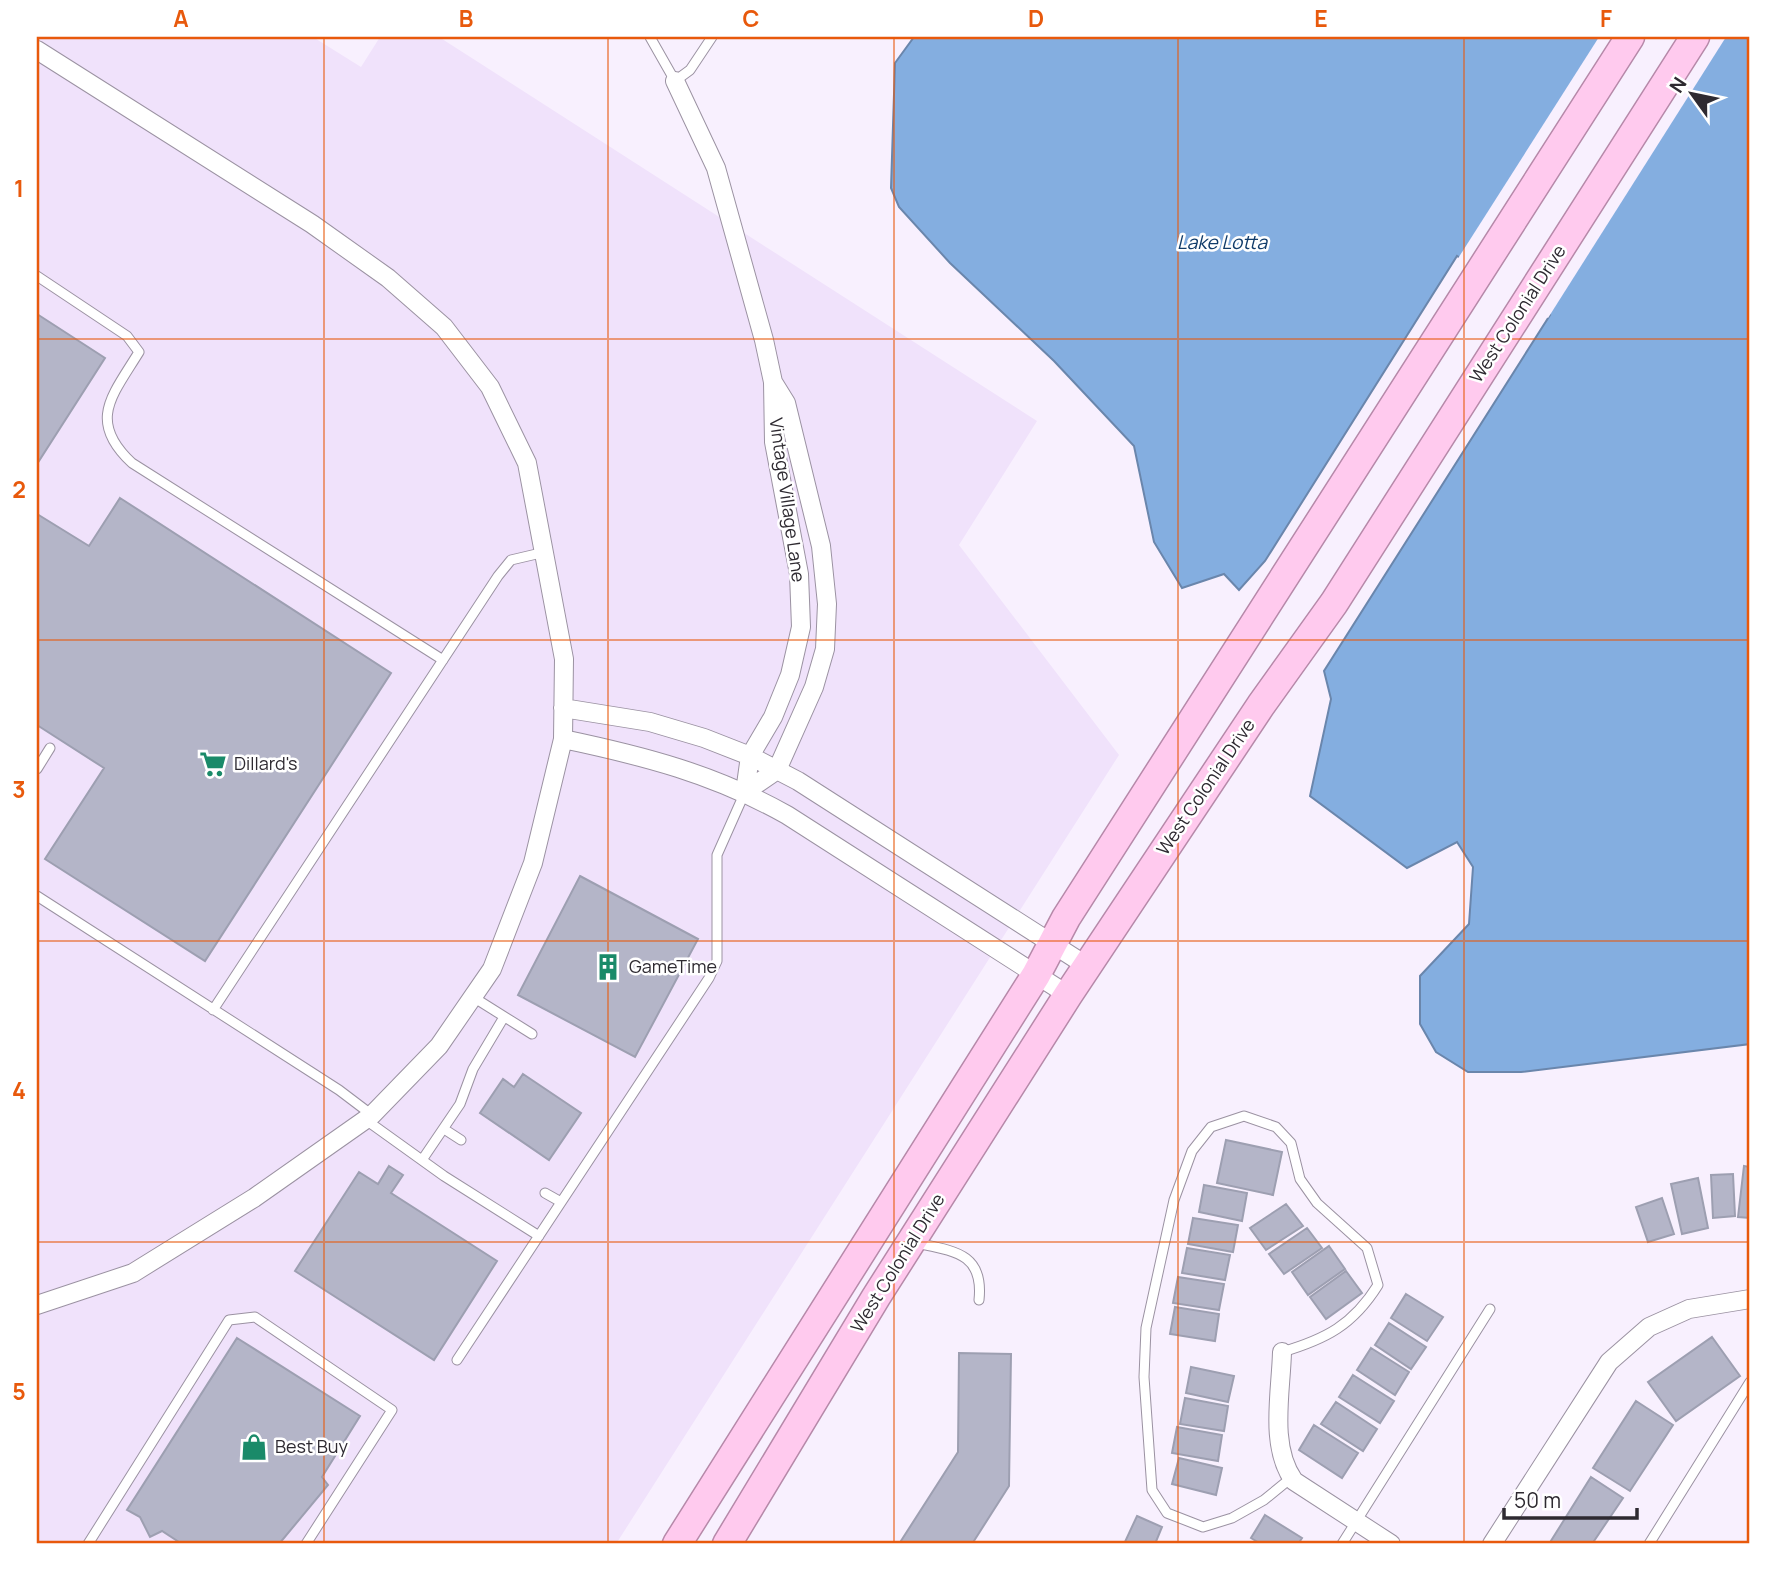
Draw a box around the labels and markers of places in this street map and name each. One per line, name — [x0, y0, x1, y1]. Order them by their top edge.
supermarket icon: Dillard's — [198, 749, 228, 779]
place label: Dillard's — [234, 751, 298, 775]
building icon: GameTime — [593, 952, 623, 982]
place label: GameTime — [629, 954, 717, 978]
shop icon: Best Buy — [239, 1432, 269, 1462]
place label: Best Buy — [275, 1434, 349, 1458]

